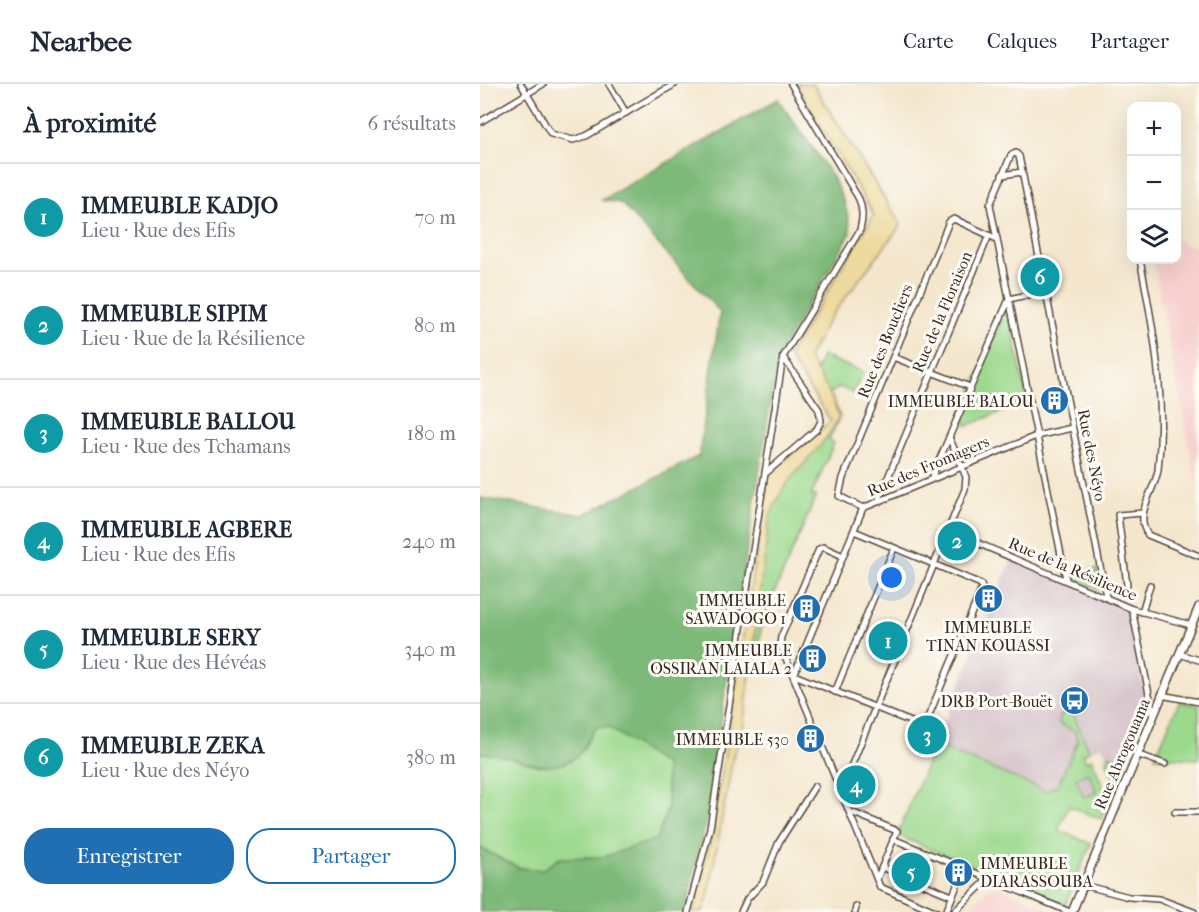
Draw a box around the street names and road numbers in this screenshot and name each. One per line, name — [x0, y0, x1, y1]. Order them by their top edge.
street label: Rue de la Floraison — [908, 248, 976, 376]
street label: Rue des Boucliers — [853, 281, 917, 401]
street label: Rue des Néyo — [1074, 407, 1110, 503]
street label: Rue des Fromagers — [864, 432, 992, 500]
street label: Rue de la Résilience — [1006, 533, 1140, 605]
street label: Rue Abrogouama — [1090, 695, 1154, 812]

